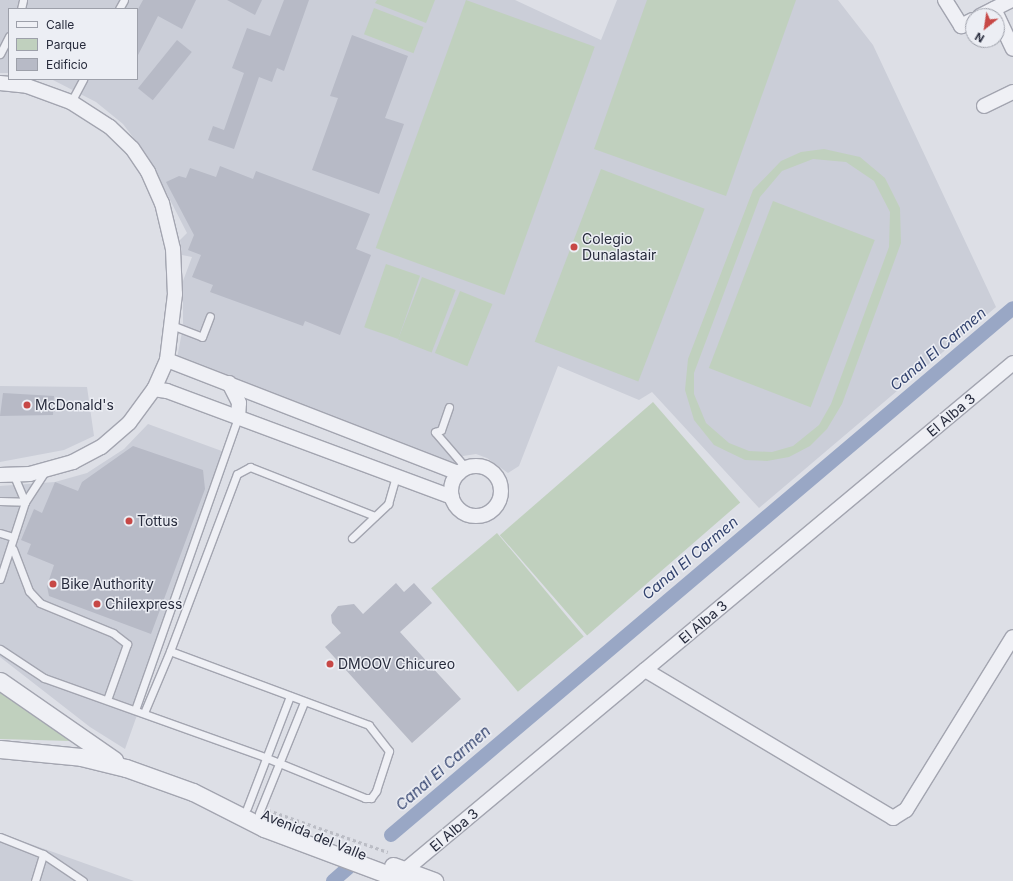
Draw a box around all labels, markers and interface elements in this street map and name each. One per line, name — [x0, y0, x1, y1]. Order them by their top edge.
legend — [8, 8, 138, 80]
north arrow — [965, 8, 1005, 48]
text: Calle — [46, 17, 74, 32]
text: N — [972, 29, 987, 46]
text: Parque — [46, 37, 86, 52]
text: Edificio — [46, 57, 88, 72]
place label: Colegio Dunalastair — [582, 231, 656, 264]
marker: Colegio Dunalastair — [569, 242, 579, 252]
water label: Canal El Carmen — [886, 304, 990, 394]
street label: El Alba 3 — [923, 390, 979, 440]
place label: McDonald's — [35, 397, 114, 413]
marker: McDonald's — [22, 400, 32, 410]
place label: Tottus — [137, 513, 178, 529]
water label: Canal El Carmen — [638, 513, 742, 603]
marker: Tottus — [124, 516, 134, 526]
place label: Bike Authority — [61, 576, 154, 592]
marker: Bike Authority — [48, 579, 58, 589]
place label: Chilexpress — [105, 596, 182, 612]
street label: El Alba 3 — [675, 597, 731, 647]
marker: Chilexpress — [92, 599, 102, 609]
place label: DMOOV Chicureo — [338, 656, 455, 672]
marker: DMOOV Chicureo — [325, 659, 335, 669]
water label: Canal El Carmen — [392, 722, 494, 814]
street label: El Alba 3 — [426, 805, 482, 855]
street label: Avenida del Valle — [259, 806, 369, 864]

